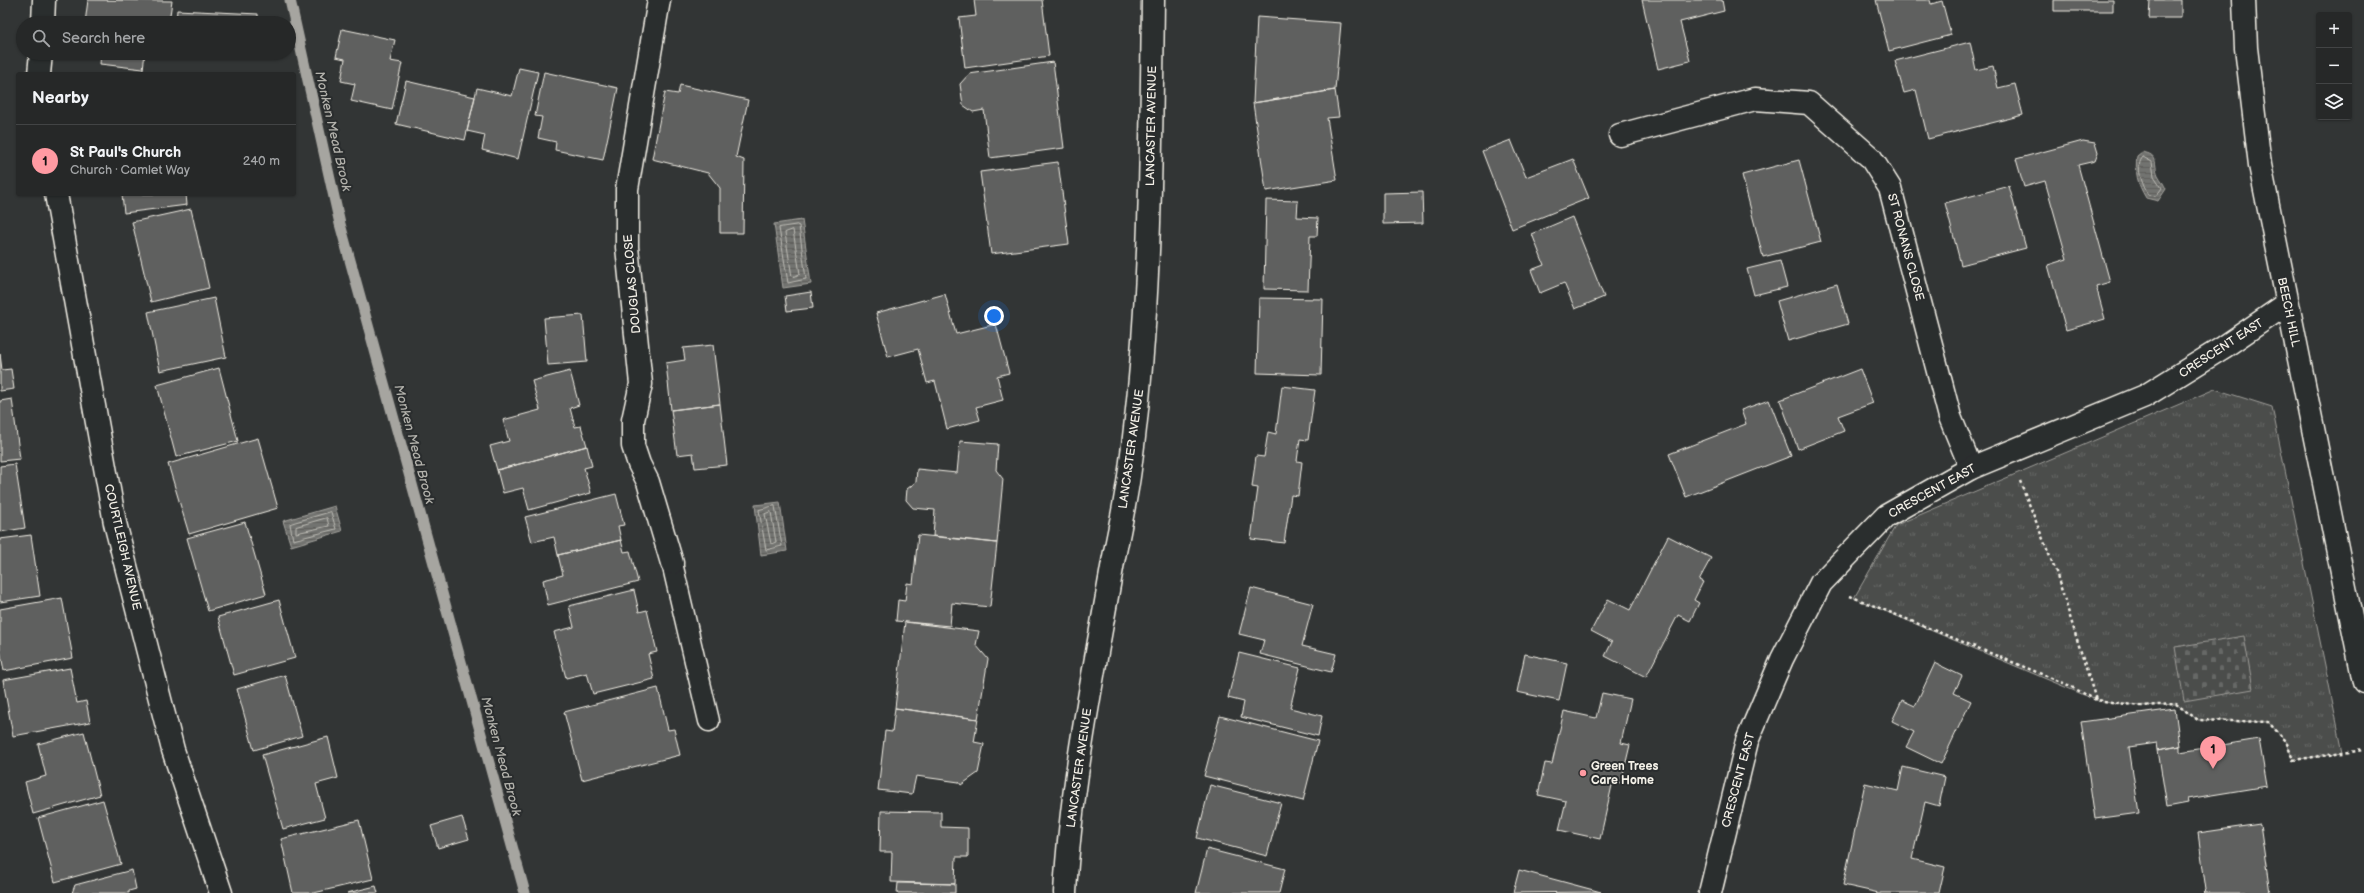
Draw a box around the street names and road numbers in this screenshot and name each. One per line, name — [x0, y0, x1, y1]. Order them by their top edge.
street label: LANCASTER AVENUE — [1143, 66, 1160, 186]
street label: ST RONANS CLOSE — [1884, 192, 1927, 302]
street label: DOUGLAS CLOSE — [621, 234, 644, 334]
street label: BEECH HILL — [2274, 276, 2303, 348]
street label: CRESCENT EAST — [2176, 315, 2267, 381]
street label: LANCASTER AVENUE — [1116, 388, 1147, 510]
street label: CRESCENT EAST — [1886, 461, 1979, 522]
street label: COURTLEIGH AVENUE — [101, 483, 144, 612]
street label: LANCASTER AVENUE — [1064, 707, 1095, 829]
street label: CRESCENT EAST — [1719, 730, 1759, 829]

